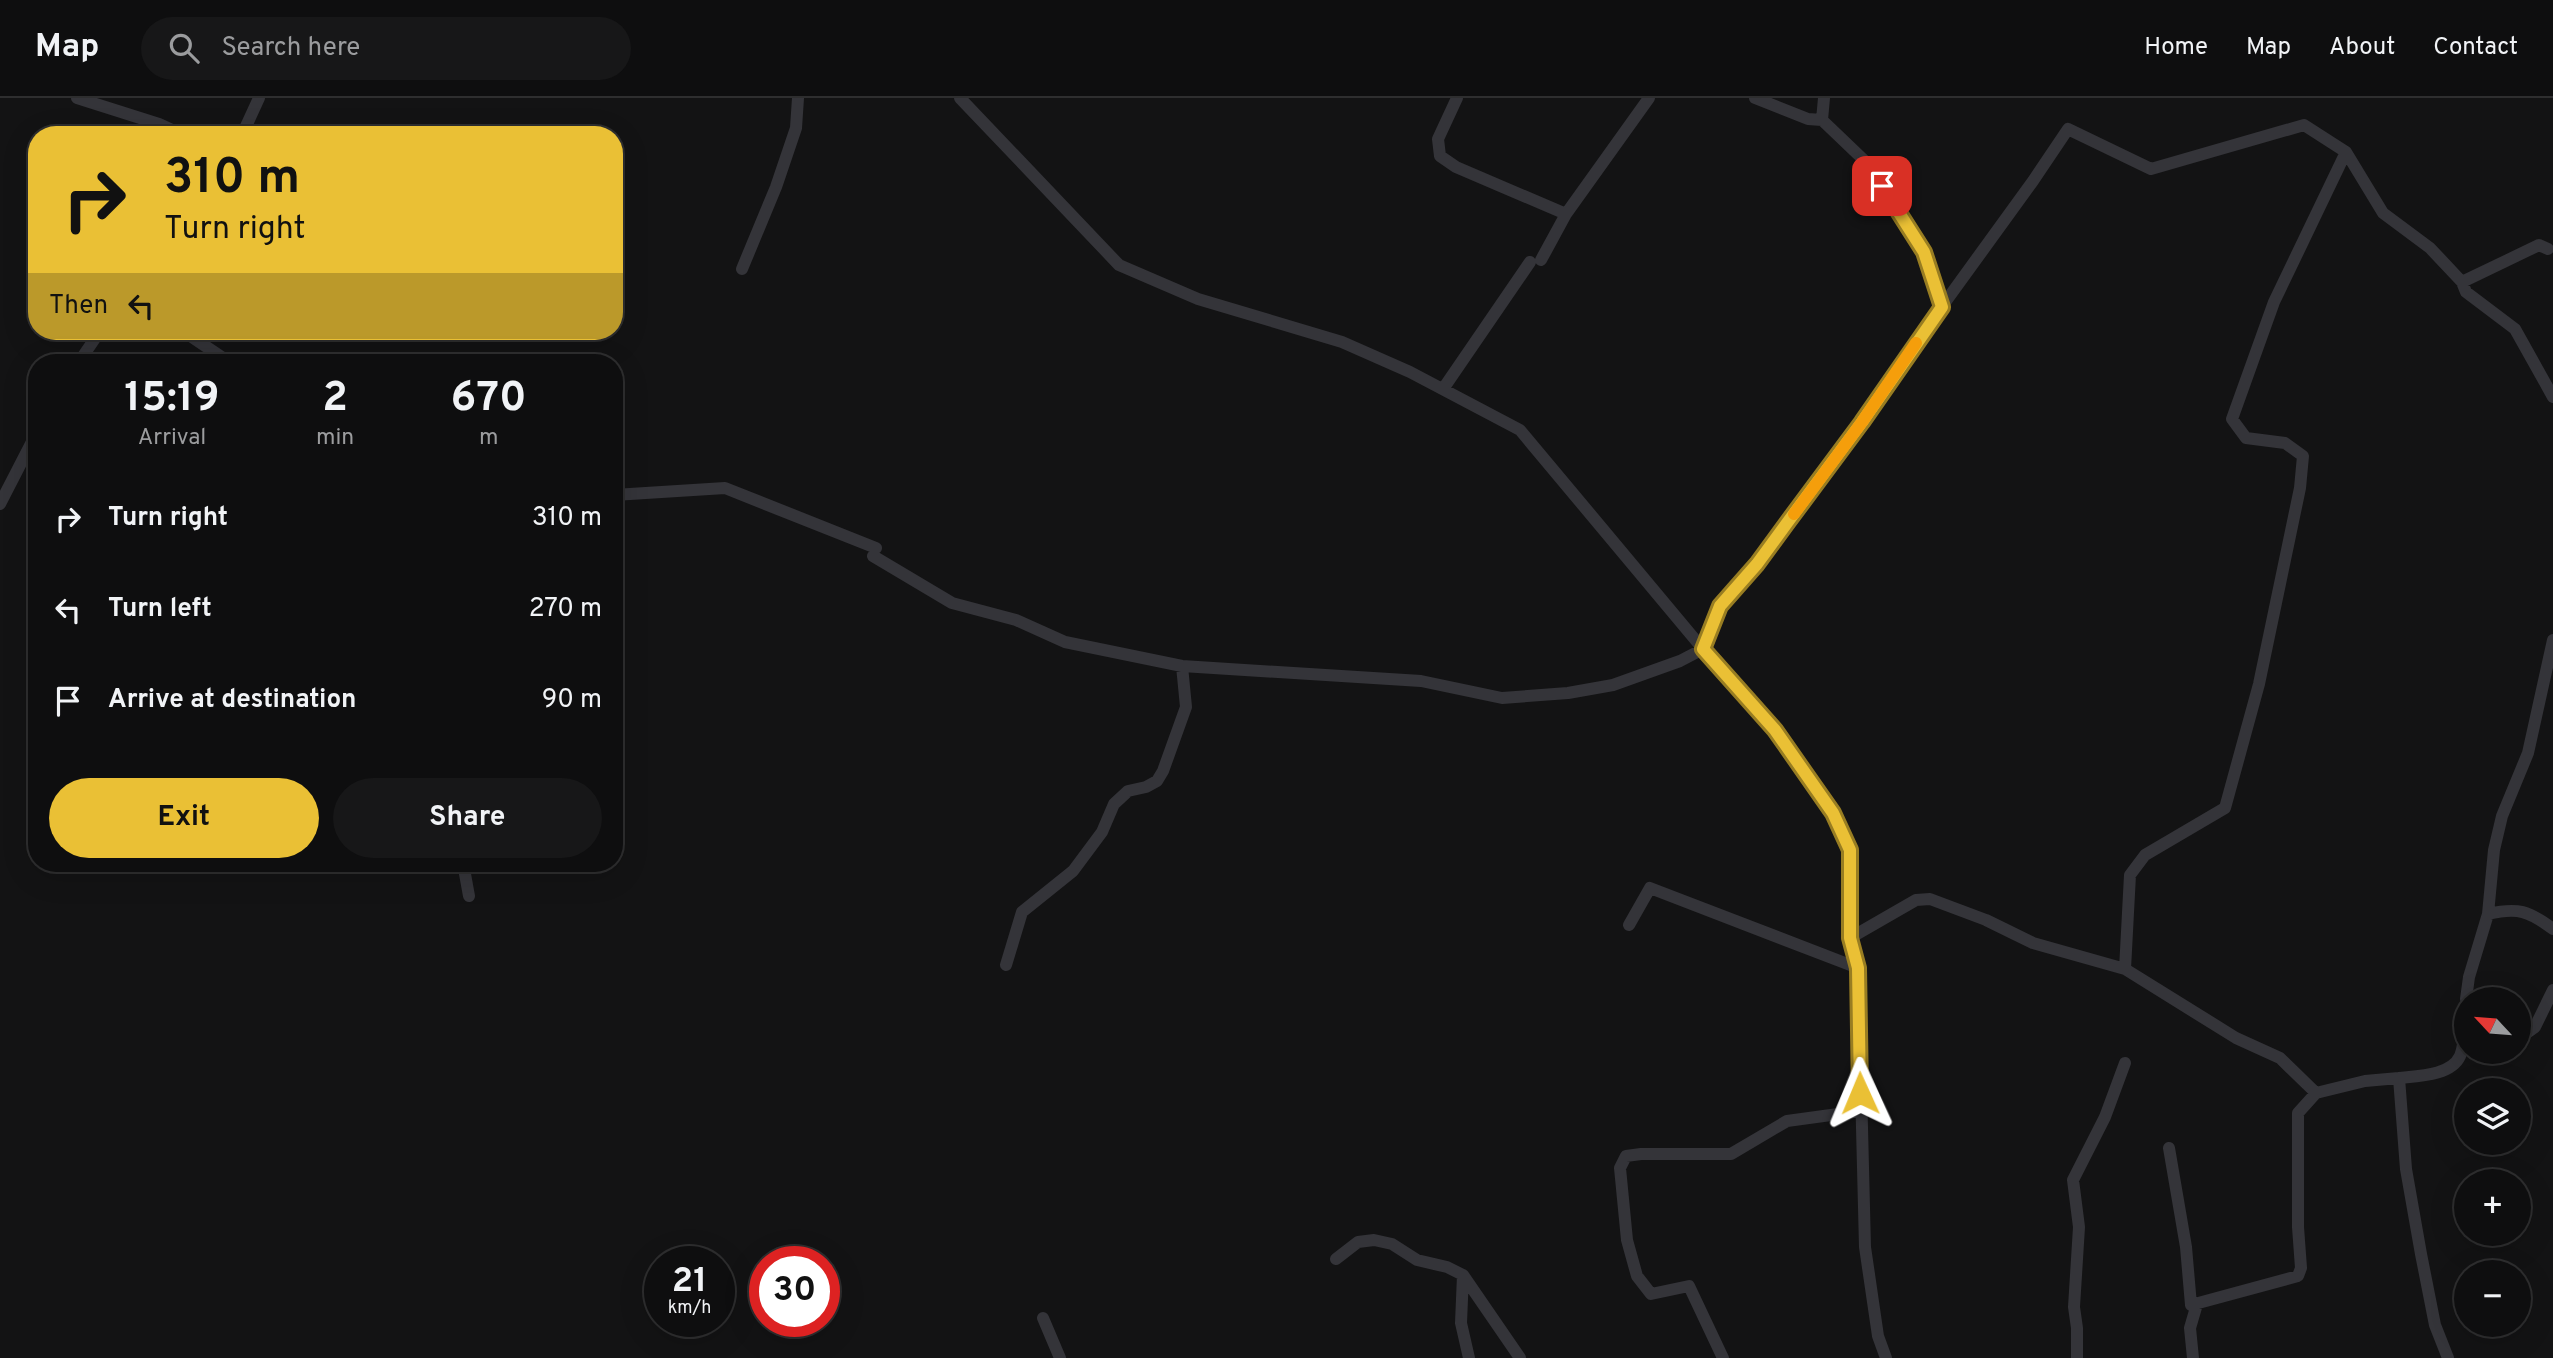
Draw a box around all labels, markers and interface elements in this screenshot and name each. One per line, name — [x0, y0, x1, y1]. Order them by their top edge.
search box — [141, 17, 631, 80]
text: Map — [35, 27, 99, 69]
icon: search — [165, 29, 203, 67]
text: Search here — [221, 32, 360, 65]
text: Home — [2144, 33, 2208, 63]
text: Map — [2246, 33, 2291, 63]
text: About — [2329, 33, 2395, 63]
text: Contact — [2433, 33, 2518, 63]
text: 310 m — [164, 149, 300, 211]
icon: right — [49, 154, 140, 245]
pin — [1852, 156, 1912, 216]
icon: arrive — [1863, 167, 1901, 205]
text: Turn right — [164, 210, 306, 250]
icon: left — [122, 287, 160, 325]
text: Then — [49, 290, 108, 323]
text: 15:19 — [124, 373, 220, 426]
text: 2 — [322, 373, 348, 426]
text: 670 — [451, 373, 527, 426]
text: Arrival — [138, 424, 206, 453]
text: min — [316, 424, 354, 453]
text: m — [479, 424, 498, 453]
icon: right — [49, 500, 87, 538]
text: Turn right — [108, 502, 228, 535]
text: 310 m — [532, 502, 602, 535]
icon: left — [49, 591, 87, 629]
text: Turn left — [108, 593, 212, 626]
text: 270 m — [529, 593, 602, 626]
icon: arrive — [49, 682, 87, 720]
text: Arrive at destination — [108, 684, 356, 717]
text: 90 m — [542, 684, 602, 717]
button: Exit — [49, 778, 319, 858]
button: Share — [333, 778, 602, 858]
north arrow — [2454, 987, 2530, 1064]
map controls — [2454, 987, 2531, 1337]
position arrow — [1823, 1056, 1897, 1130]
button: layers — [2454, 1078, 2531, 1155]
button: + — [2454, 1169, 2531, 1246]
speed limit sign: 30 — [749, 1246, 840, 1337]
text: 21 — [672, 1260, 707, 1304]
button: − — [2454, 1260, 2531, 1337]
text: km/h — [668, 1297, 711, 1320]

